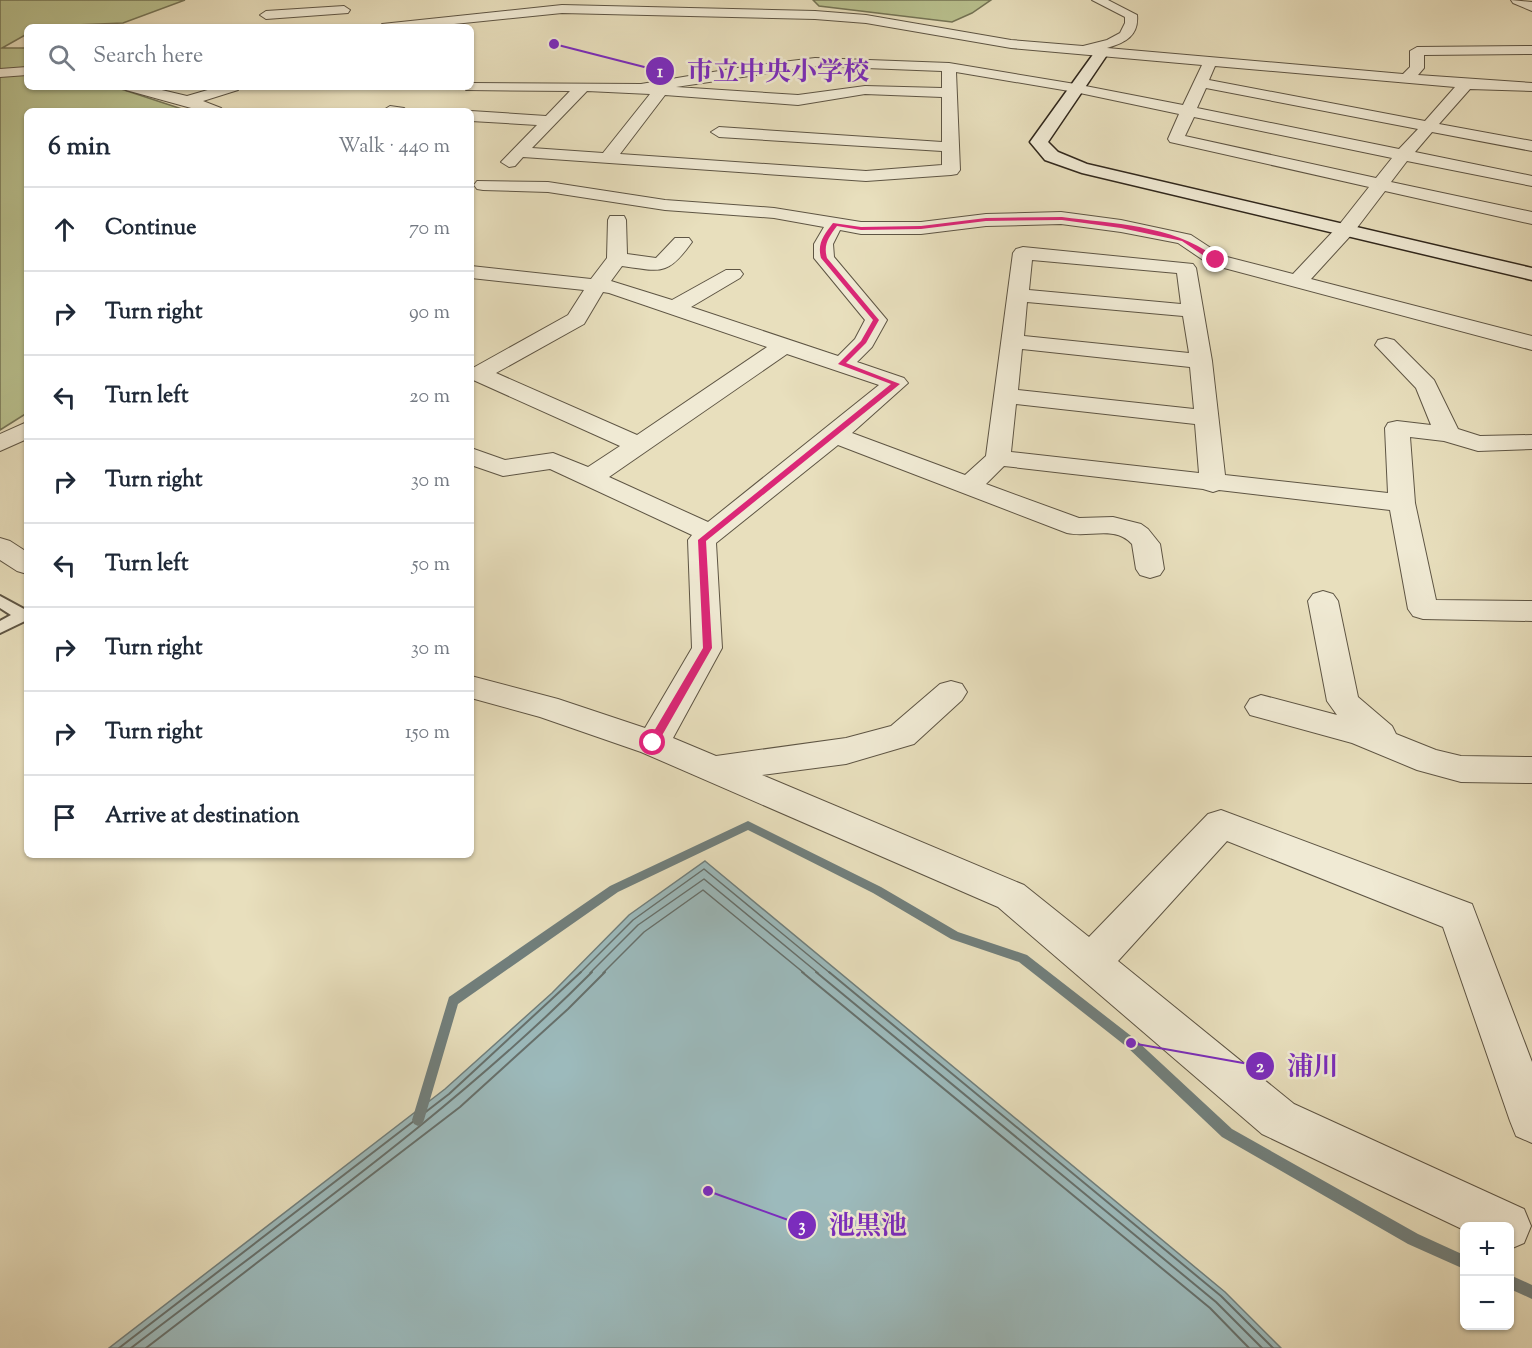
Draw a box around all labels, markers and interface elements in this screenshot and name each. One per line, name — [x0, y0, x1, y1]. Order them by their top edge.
search box — [24, 24, 474, 90]
icon: search — [45, 41, 78, 74]
text: Search here — [93, 41, 203, 73]
callout: 市立中央小学校 — [645, 49, 881, 93]
text: 市立中央小学校 — [687, 55, 869, 92]
text: 1 — [657, 60, 664, 86]
text: 6 min — [48, 129, 111, 166]
text: Walk · 440 m — [338, 133, 450, 162]
icon: ahead — [48, 213, 81, 246]
text: Continue — [105, 213, 196, 245]
text: 70 m — [409, 215, 450, 244]
route end — [1202, 246, 1228, 272]
icon: right — [48, 297, 81, 330]
text: Turn right — [105, 297, 202, 329]
text: 90 m — [409, 299, 450, 328]
icon: left — [48, 381, 81, 414]
text: Turn left — [105, 381, 188, 413]
text: 20 m — [409, 383, 450, 412]
icon: right — [48, 465, 81, 498]
text: Turn right — [105, 465, 202, 497]
text: 30 m — [411, 467, 450, 496]
icon: left — [48, 549, 81, 582]
text: Turn left — [105, 549, 188, 581]
text: 50 m — [412, 551, 450, 580]
icon: right — [48, 633, 81, 666]
text: Turn right — [105, 633, 202, 665]
text: 30 m — [411, 635, 450, 664]
icon: right — [48, 717, 81, 750]
text: Turn right — [105, 717, 202, 749]
text: 150 m — [405, 719, 450, 748]
route start — [639, 729, 665, 755]
icon: arrive — [48, 801, 81, 834]
text: Arrive at destination — [105, 801, 300, 833]
callout: 浦川 — [1245, 1044, 1351, 1088]
text: 浦川 — [1287, 1050, 1339, 1087]
text: 2 — [1256, 1055, 1265, 1081]
callout: 池黒池 — [787, 1203, 919, 1247]
text: 池黒池 — [829, 1209, 907, 1246]
text: 3 — [798, 1214, 806, 1240]
map controls — [1460, 1222, 1514, 1330]
button: + — [1460, 1222, 1514, 1276]
button: − — [1460, 1276, 1514, 1330]

